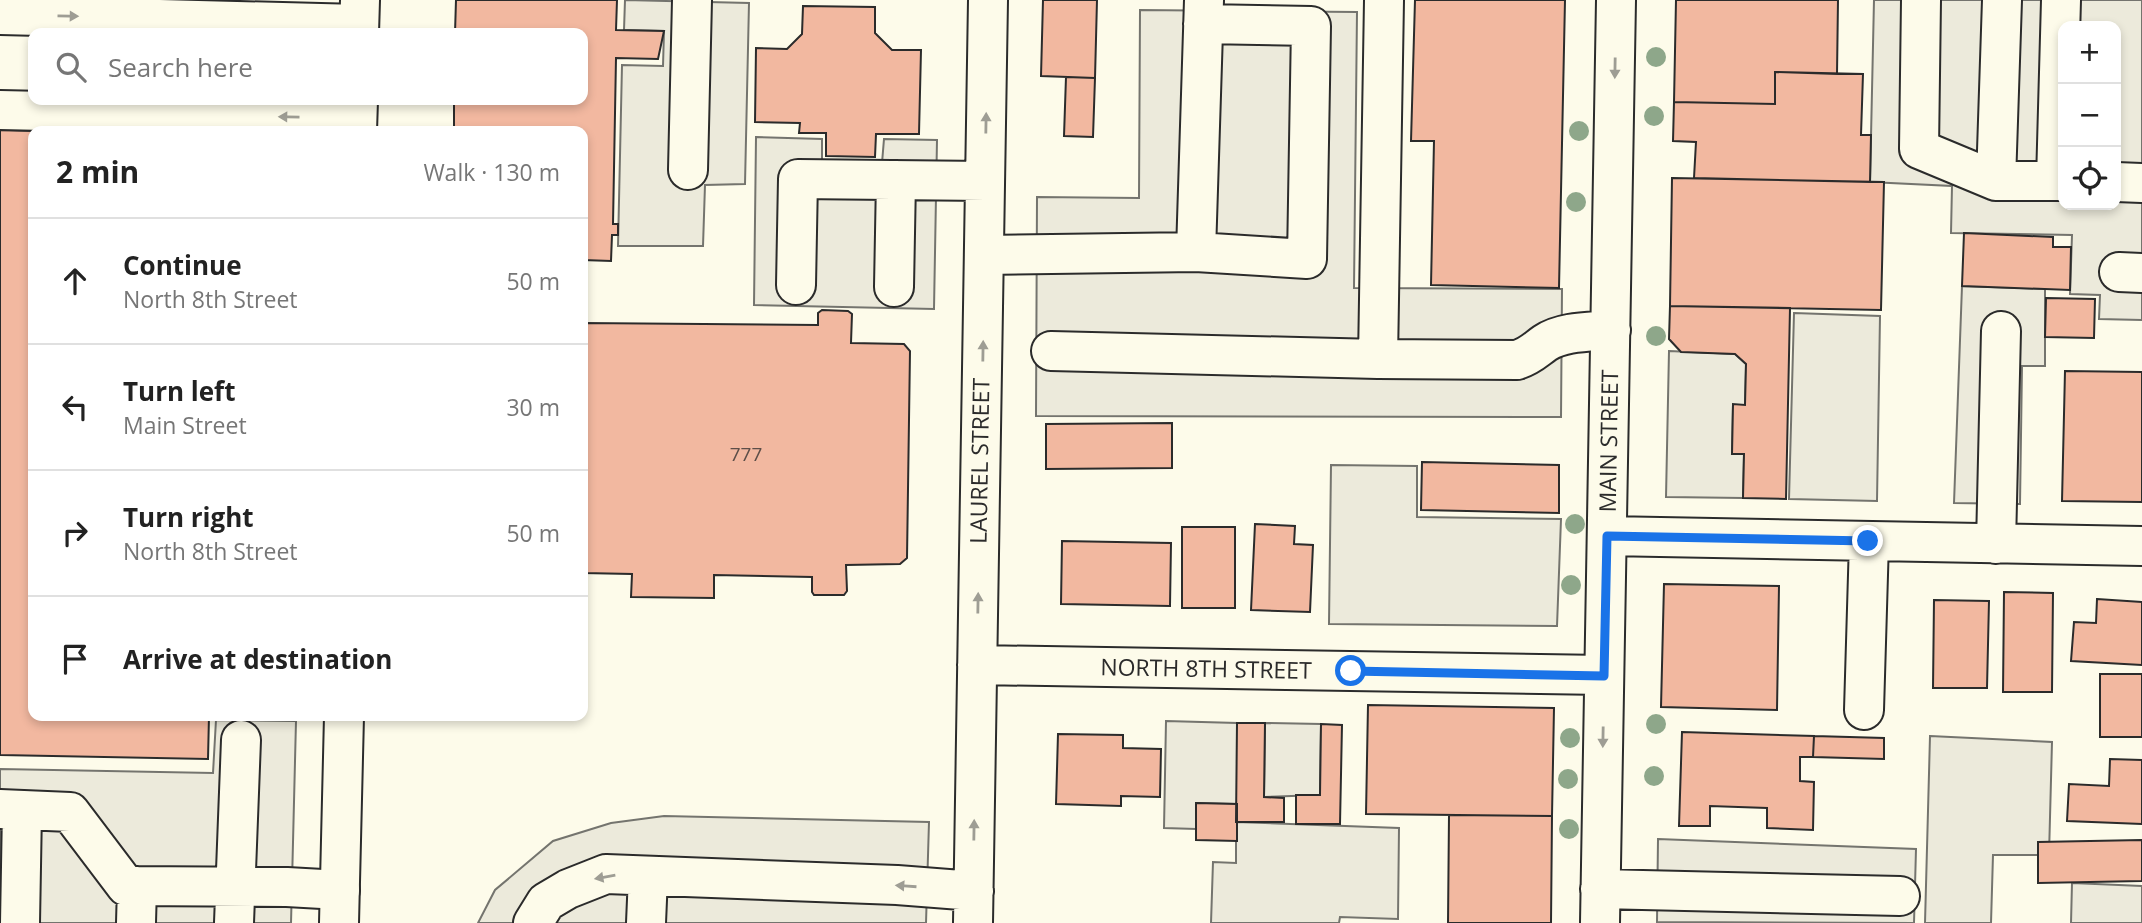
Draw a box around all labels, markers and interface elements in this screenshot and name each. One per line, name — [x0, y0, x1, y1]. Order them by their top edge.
one-way arrow — [57, 11, 79, 22]
map controls — [2058, 21, 2121, 210]
button: + — [2058, 21, 2121, 84]
search box — [28, 28, 588, 105]
icon: search — [52, 48, 90, 86]
text: Search here — [108, 49, 253, 85]
one-way arrow — [1609, 57, 1621, 79]
button: − — [2058, 84, 2121, 147]
one-way arrow — [278, 111, 300, 123]
one-way arrow — [981, 112, 992, 134]
button: locate — [2058, 147, 2121, 210]
text: 2 min — [56, 151, 139, 192]
text: Walk · 130 m — [423, 156, 560, 188]
text: Continue — [123, 247, 242, 283]
icon: ahead — [56, 262, 94, 300]
text: 50 m — [506, 265, 560, 297]
text: North 8th Street — [123, 283, 298, 315]
one-way arrow — [977, 340, 988, 362]
street label: MAIN STREET — [1591, 369, 1625, 513]
text: Turn left — [123, 373, 235, 409]
street label: LAUREL STREET — [962, 377, 996, 544]
icon: left — [56, 388, 94, 426]
text: 30 m — [506, 391, 560, 423]
text: Main Street — [123, 409, 247, 441]
house number: 777 — [730, 441, 762, 467]
text: Turn right — [123, 499, 254, 535]
icon: right — [56, 514, 94, 552]
text: 50 m — [506, 517, 560, 549]
route end — [1852, 525, 1883, 556]
text: North 8th Street — [123, 535, 298, 567]
one-way arrow — [972, 592, 984, 614]
icon: arrive — [56, 640, 94, 678]
text: Arrive at destination — [123, 641, 392, 677]
street label: NORTH 8TH STREET — [1100, 650, 1312, 686]
route start — [1335, 655, 1366, 686]
one-way arrow — [1597, 726, 1609, 748]
one-way arrow — [969, 819, 980, 841]
one-way arrow — [594, 872, 616, 883]
one-way arrow — [894, 880, 916, 891]

